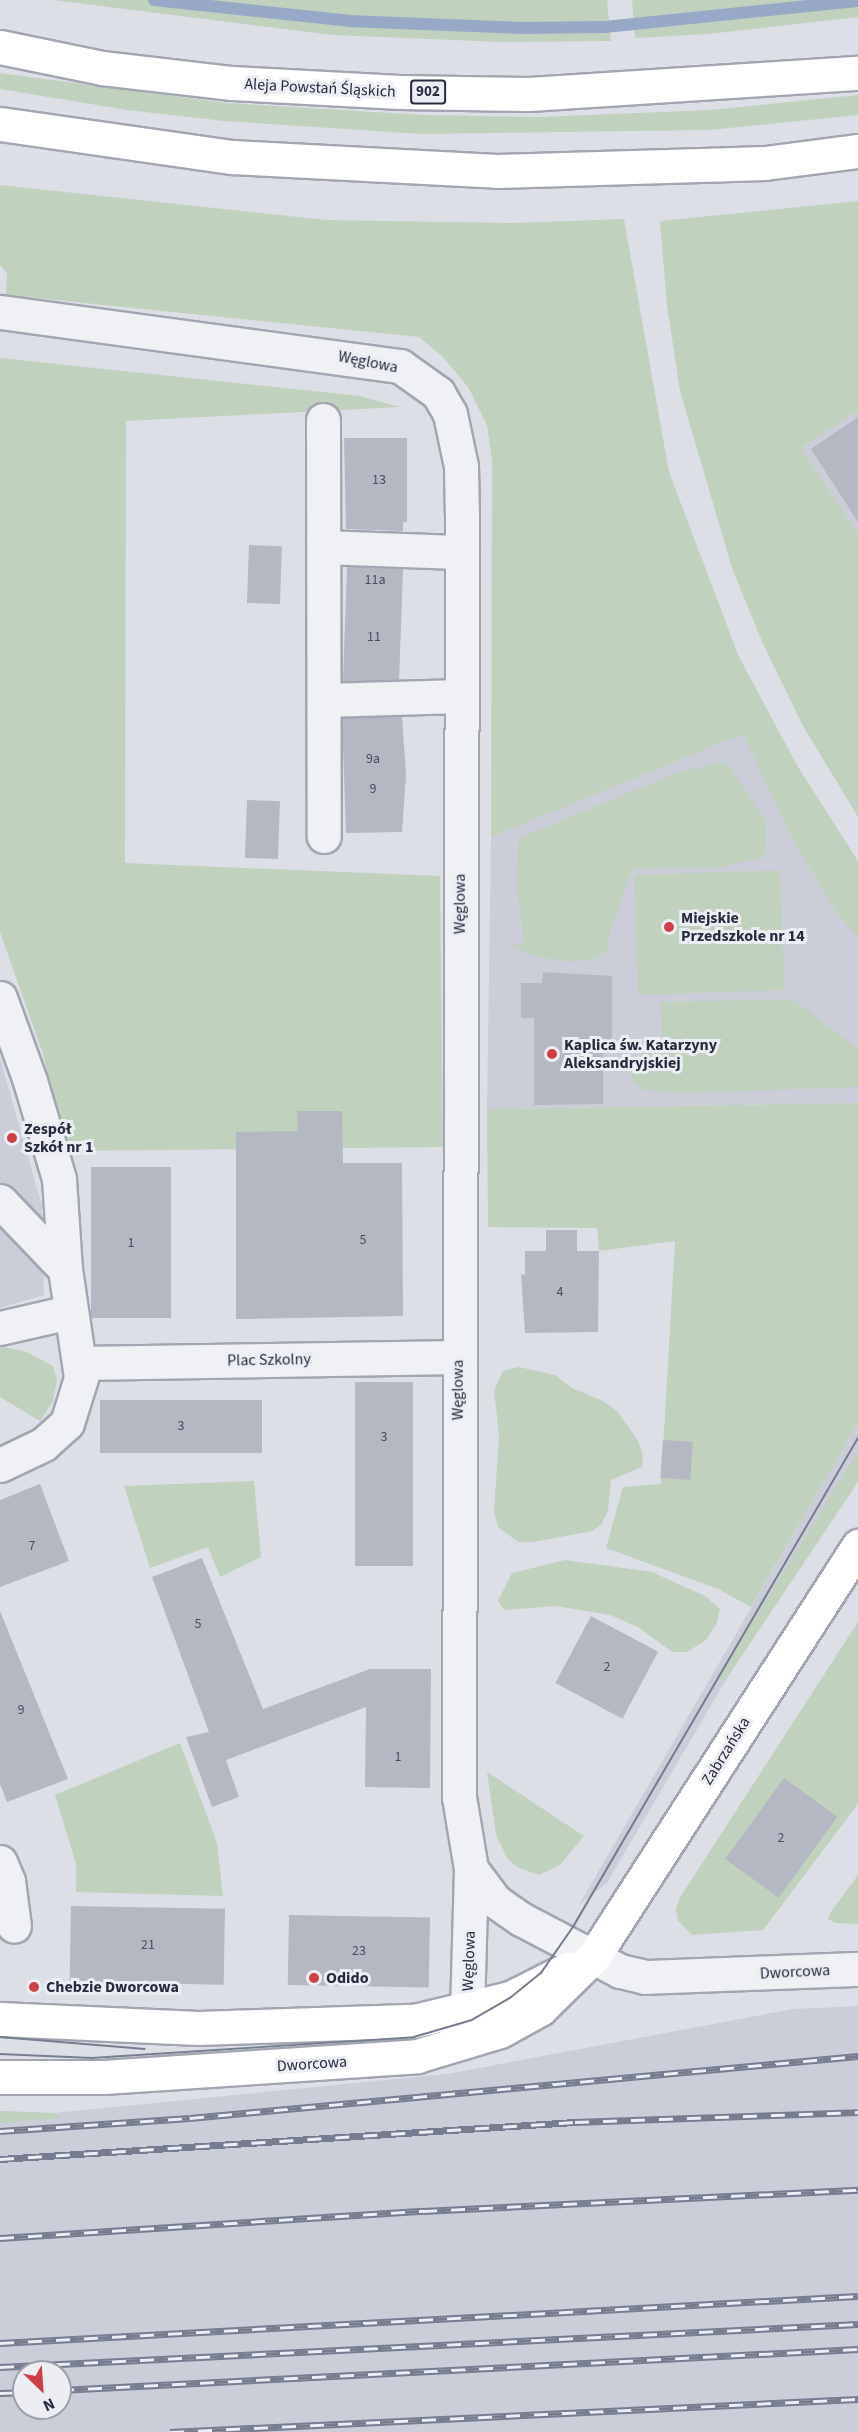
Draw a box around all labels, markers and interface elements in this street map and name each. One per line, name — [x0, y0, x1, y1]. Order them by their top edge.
street label: Aleja Powstań Śląskich — [244, 74, 396, 102]
road number: 902 — [410, 80, 446, 104]
street label: Węglowa — [336, 347, 400, 377]
house number: 13 — [372, 472, 386, 488]
house number: 11a — [365, 572, 385, 588]
house number: 11 — [367, 629, 381, 645]
house number: 9a — [366, 751, 380, 767]
house number: 9 — [370, 781, 376, 797]
street label: Węglowa — [450, 874, 470, 934]
place label: Miejskie Przedszkole nr 14 — [681, 908, 805, 946]
marker: Miejskie Przedszkole nr 14 — [662, 920, 676, 934]
place label: Kaplica św. Katarzyny Aleksandryjskiej — [564, 1035, 717, 1073]
marker: Kaplica św. Katarzyny Aleksandryjskiej — [545, 1047, 559, 1061]
place label: Zespół Szkół nr 1 — [24, 1119, 93, 1157]
marker: Zespół Szkół nr 1 — [5, 1131, 19, 1145]
house number: 5 — [360, 1232, 366, 1248]
house number: 1 — [128, 1235, 134, 1251]
house number: 4 — [557, 1284, 563, 1300]
street label: Plac Szkolny — [227, 1350, 311, 1370]
street label: Węglowa — [448, 1360, 468, 1420]
house number: 3 — [178, 1418, 184, 1434]
house number: 3 — [381, 1429, 387, 1445]
house number: 7 — [29, 1538, 35, 1554]
house number: 5 — [195, 1616, 201, 1632]
house number: 2 — [604, 1659, 610, 1675]
house number: 9 — [18, 1702, 24, 1718]
street label: Zabrzańska — [698, 1713, 754, 1789]
house number: 1 — [395, 1749, 401, 1765]
house number: 2 — [778, 1830, 784, 1846]
street label: Węglowa — [458, 1930, 480, 1992]
house number: 21 — [141, 1937, 155, 1953]
house number: 23 — [352, 1943, 366, 1959]
street label: Dworcowa — [759, 1961, 831, 1983]
place label: Odido — [326, 1968, 369, 1988]
marker: Odido — [307, 1971, 321, 1985]
place label: Chebzie Dworcowa — [46, 1977, 179, 1997]
marker: Chebzie Dworcowa — [27, 1980, 41, 1994]
street label: Dworcowa — [276, 2052, 348, 2076]
north arrow — [12, 2360, 72, 2420]
text: N — [39, 2392, 58, 2417]

